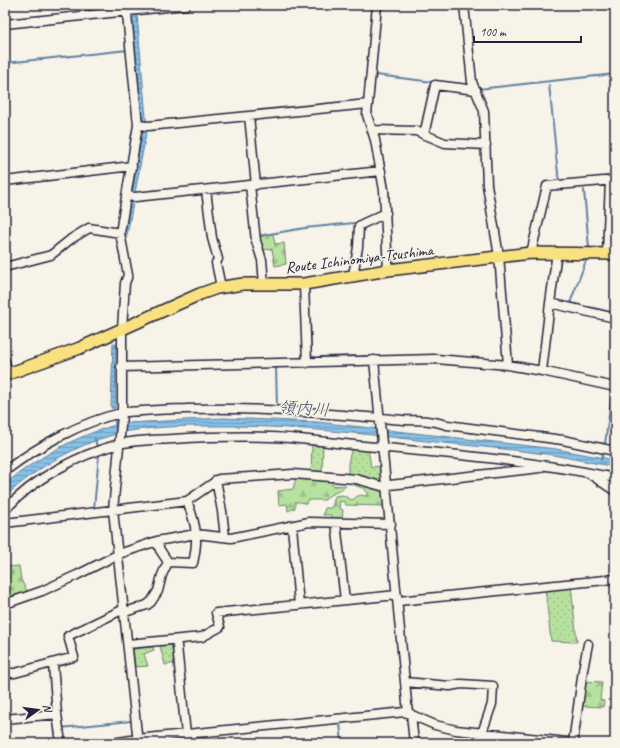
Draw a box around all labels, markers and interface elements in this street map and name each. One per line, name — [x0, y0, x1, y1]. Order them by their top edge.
scale bar — [474, 18, 581, 44]
text: 100 m — [480, 24, 507, 40]
street label: Route Ichinomiya-Tsushima — [284, 240, 436, 278]
water label: 領内川 — [278, 396, 330, 421]
north arrow — [18, 690, 58, 730]
text: N — [40, 703, 56, 715]

